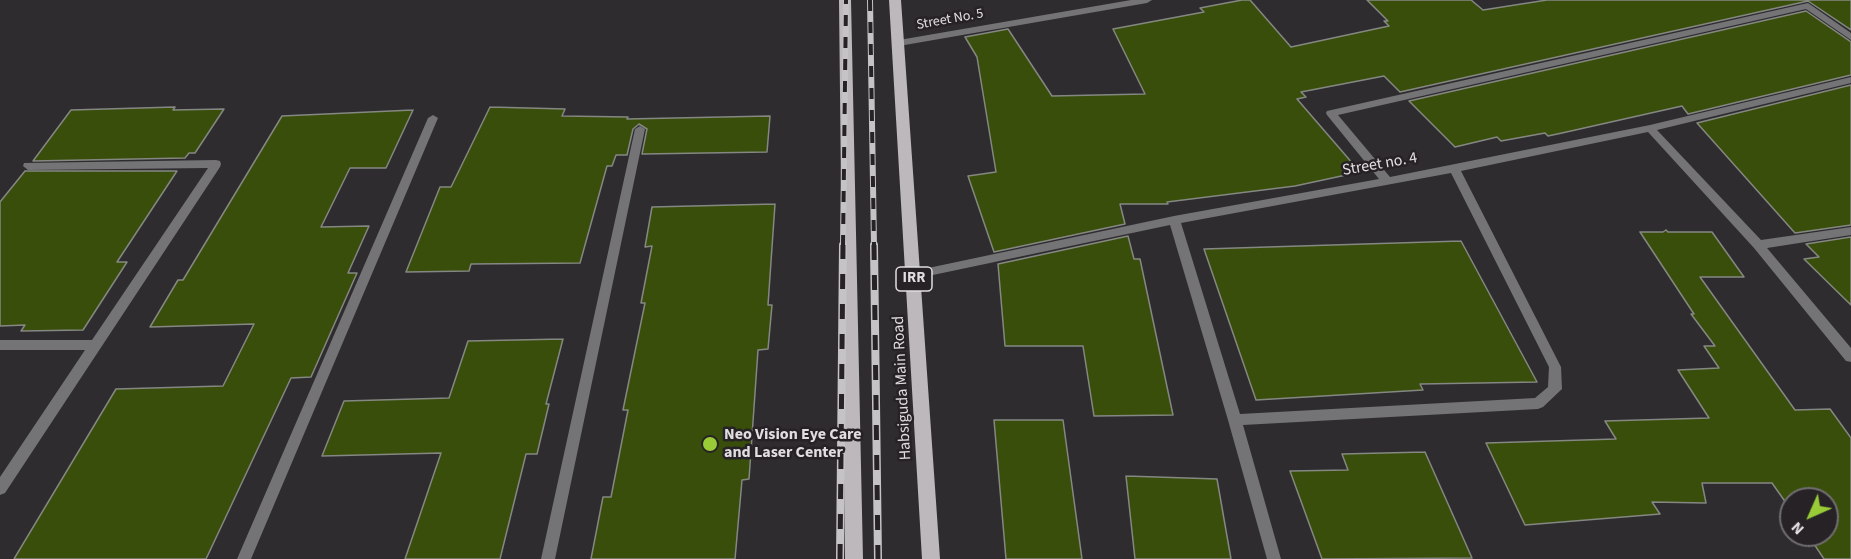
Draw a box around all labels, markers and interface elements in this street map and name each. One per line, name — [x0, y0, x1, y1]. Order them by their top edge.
street label: Street No. 5 — [915, 6, 985, 34]
street label: Street no. 4 — [1341, 149, 1419, 181]
road number: IRR — [896, 267, 932, 291]
street label: Habsiguda Main Road — [890, 315, 916, 461]
place label: Neo Vision Eye Care and Laser Center — [724, 425, 862, 463]
marker: Neo Vision Eye Care and Laser Center — [701, 435, 719, 453]
north arrow — [1779, 487, 1839, 547]
text: N — [1786, 517, 1809, 540]

